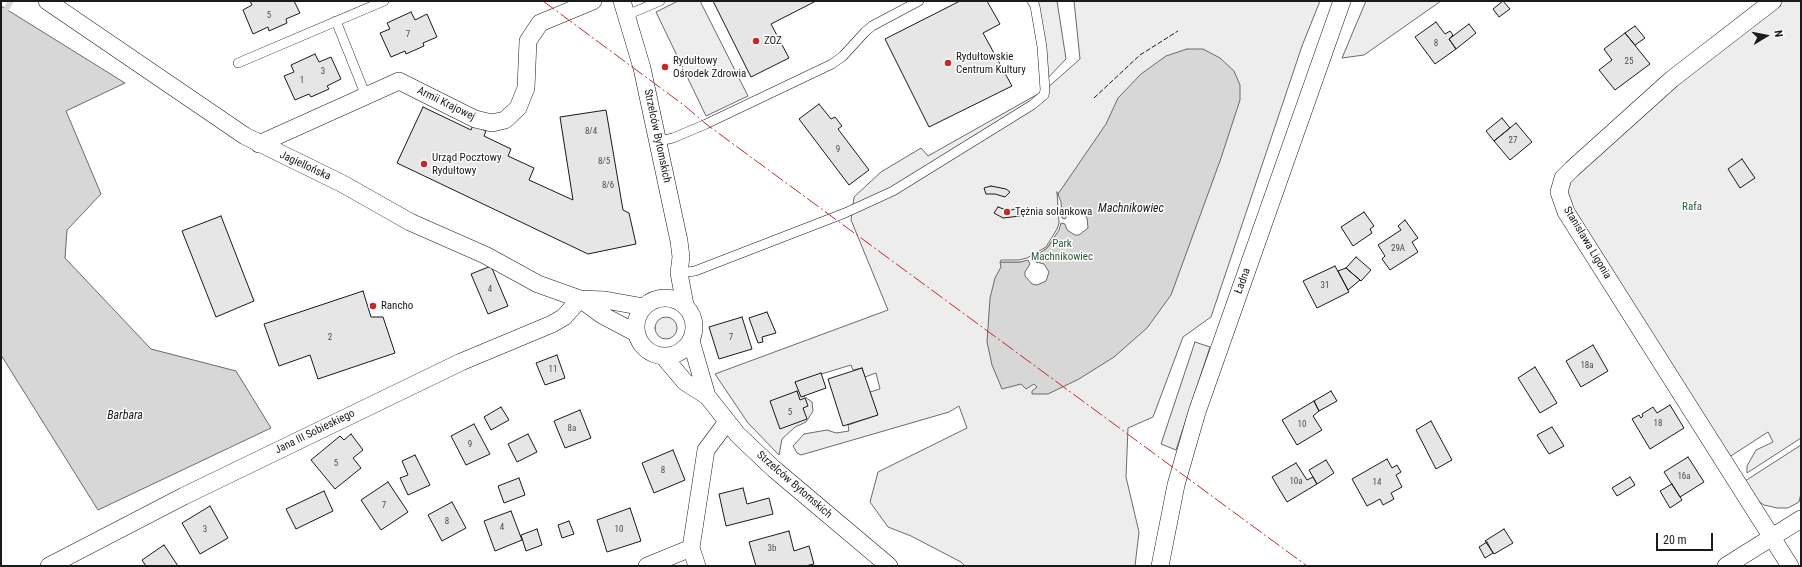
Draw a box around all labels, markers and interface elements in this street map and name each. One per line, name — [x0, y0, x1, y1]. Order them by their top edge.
house number: 5 — [267, 11, 271, 21]
north arrow — [1746, 16, 1786, 56]
text: N — [1771, 29, 1785, 38]
house number: 7 — [406, 30, 410, 40]
place label: ZOZ — [764, 34, 782, 48]
marker: ZOZ — [751, 36, 761, 46]
house number: 8 — [1434, 39, 1438, 49]
place label: Rydułtowskie Centrum Kultury — [956, 50, 1026, 76]
place label: Rydułtowy Ośrodek Zdrowia — [673, 54, 746, 80]
house number: 25 — [1625, 57, 1633, 67]
marker: Rydułtowskie Centrum Kultury — [943, 58, 953, 68]
marker: Rydułtowy Ośrodek Zdrowia — [660, 62, 670, 72]
house number: 3 — [321, 67, 325, 77]
house number: 1 — [300, 76, 304, 86]
street label: Armii Krajowej — [415, 84, 477, 124]
street label: Strzelców Bytomskich — [641, 88, 673, 184]
house number: 8/4 — [585, 127, 597, 137]
house number: 27 — [1509, 136, 1517, 146]
house number: 9 — [836, 145, 840, 155]
street label: Jagiellońska — [277, 148, 333, 184]
place label: Urząd Pocztowy Rydułtowy — [432, 151, 501, 177]
house number: 8/5 — [598, 157, 610, 167]
marker: Urząd Pocztowy Rydułtowy — [419, 159, 429, 169]
house number: 8/6 — [602, 181, 614, 191]
park label: Rafa — [1682, 200, 1702, 214]
water label: Machnikowiec — [1098, 202, 1164, 216]
place label: Tężnia solankowa — [1015, 205, 1092, 219]
street label: Stanisława Ligonia — [1560, 205, 1614, 281]
marker: Tężnia solankowa — [1002, 207, 1012, 217]
park label: Park Machnikowiec — [1031, 237, 1093, 263]
house number: 29A — [1391, 244, 1405, 254]
street label: Ładna — [1232, 266, 1254, 296]
house number: 31 — [1321, 281, 1329, 291]
house number: 4 — [488, 285, 492, 295]
place label: Rancho — [381, 299, 413, 313]
marker: Rancho — [368, 301, 378, 311]
house number: 2 — [328, 333, 332, 343]
house number: 7 — [729, 333, 733, 343]
house number: 18a — [1580, 361, 1594, 371]
house number: 11 — [549, 365, 557, 375]
street label: Jana III Sobieskiego — [273, 407, 357, 457]
house number: 5 — [788, 408, 792, 418]
water label: Barbara — [107, 409, 143, 423]
house number: 18 — [1654, 419, 1662, 429]
house number: 10 — [1298, 420, 1306, 430]
house number: 8a — [568, 424, 576, 434]
house number: 9 — [468, 440, 472, 450]
street label: Strzelców Bytomskich — [754, 449, 834, 521]
house number: 5 — [334, 459, 338, 469]
house number: 8 — [661, 466, 665, 476]
house number: 16a — [1677, 472, 1691, 482]
house number: 10a — [1289, 477, 1303, 487]
house number: 14 — [1373, 478, 1381, 488]
house number: 7 — [382, 501, 386, 511]
house number: 8 — [445, 517, 449, 527]
house number: 4 — [500, 523, 504, 533]
house number: 3 — [203, 525, 207, 535]
house number: 10 — [615, 525, 623, 535]
scale bar — [1658, 525, 1715, 551]
text: 20 m — [1663, 533, 1687, 547]
house number: 3b — [768, 544, 776, 554]

